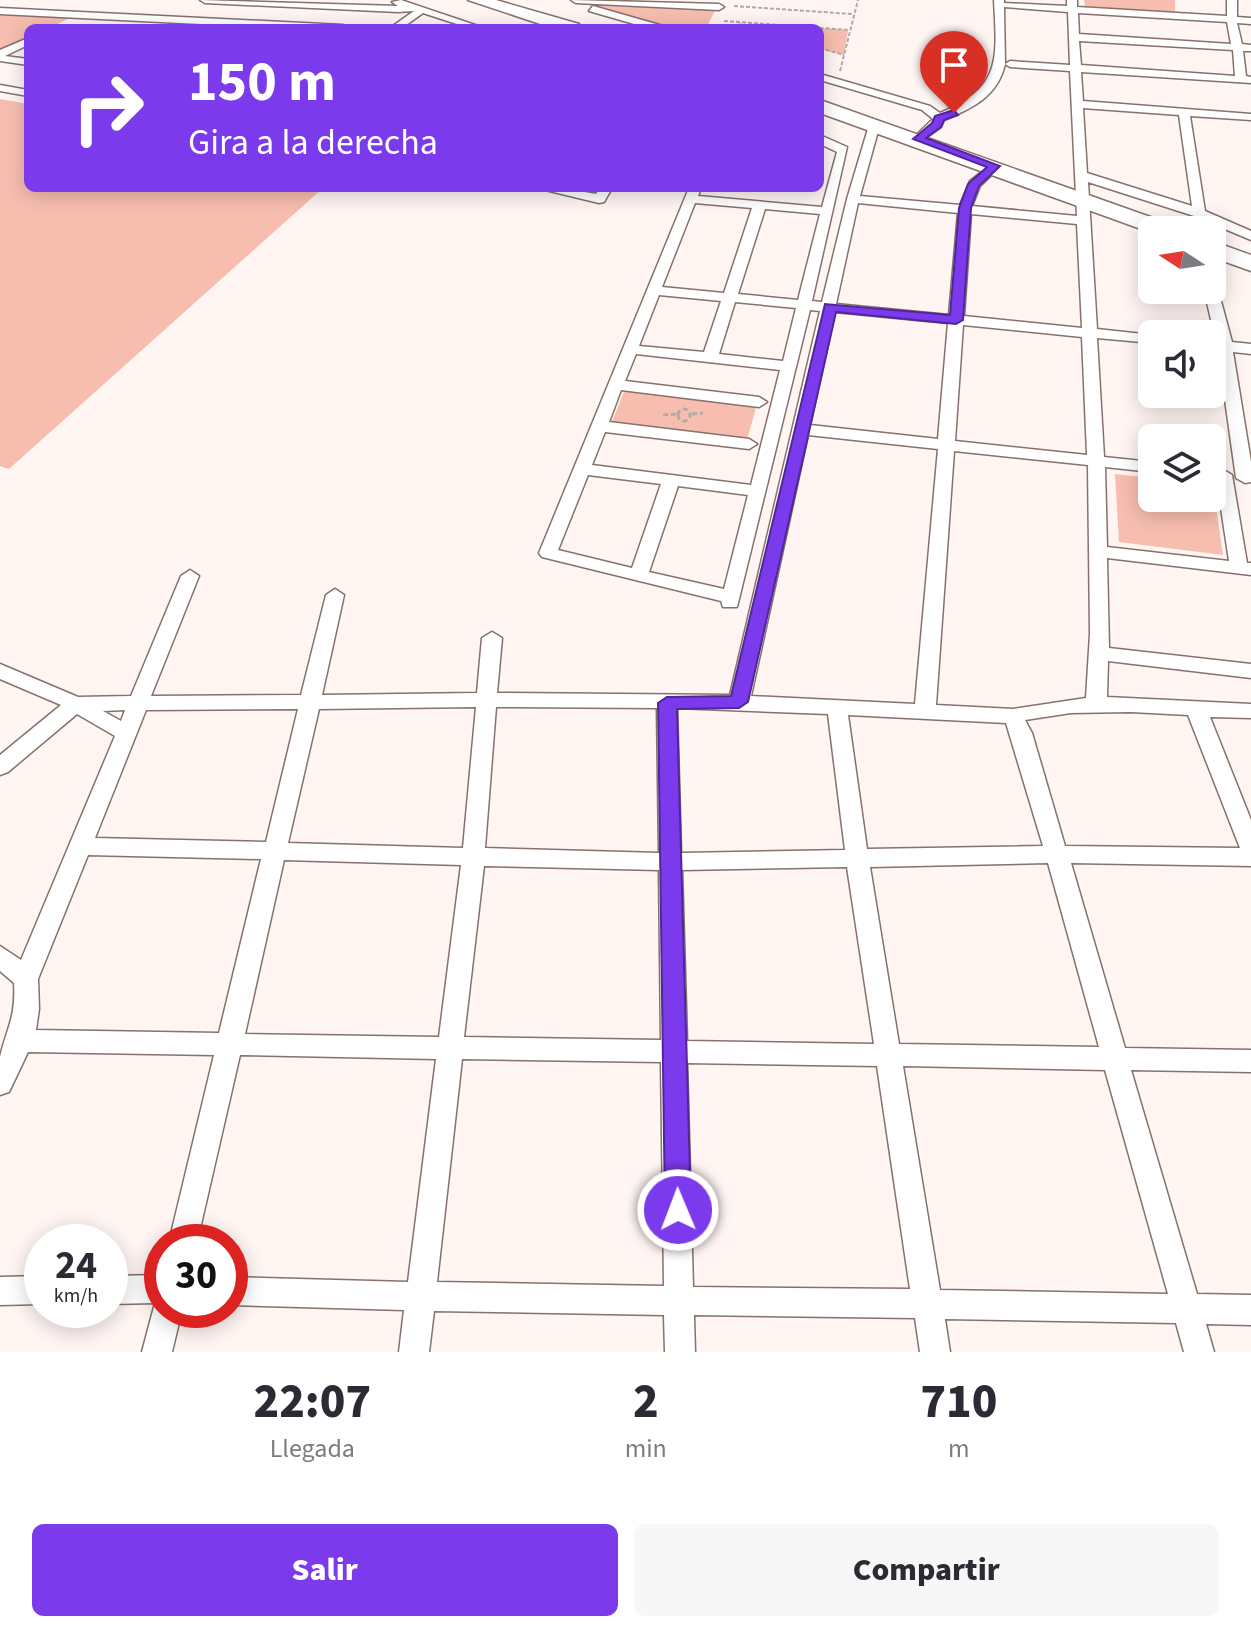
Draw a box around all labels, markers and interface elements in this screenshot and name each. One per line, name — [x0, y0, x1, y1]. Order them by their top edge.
pin — [920, 31, 988, 113]
text: 150 m — [188, 43, 336, 122]
icon: arrive — [932, 43, 976, 87]
icon: right — [56, 56, 160, 160]
text: Gira a la derecha — [188, 117, 438, 168]
north arrow — [1138, 216, 1226, 304]
map controls — [1138, 216, 1226, 512]
button: sound — [1138, 320, 1226, 408]
button: layers — [1138, 424, 1226, 512]
position arrow — [636, 1168, 720, 1252]
speed limit sign: 30 — [144, 1224, 248, 1328]
text: 24 — [55, 1237, 97, 1294]
text: km/h — [54, 1282, 98, 1310]
text: 22:07 — [254, 1368, 371, 1436]
text: 2 — [633, 1368, 659, 1436]
text: 710 — [920, 1368, 997, 1436]
text: Llegada — [270, 1430, 355, 1467]
text: min — [625, 1430, 667, 1467]
text: m — [948, 1430, 970, 1467]
button: Salir — [32, 1524, 618, 1616]
button: Compartir — [634, 1524, 1219, 1616]

